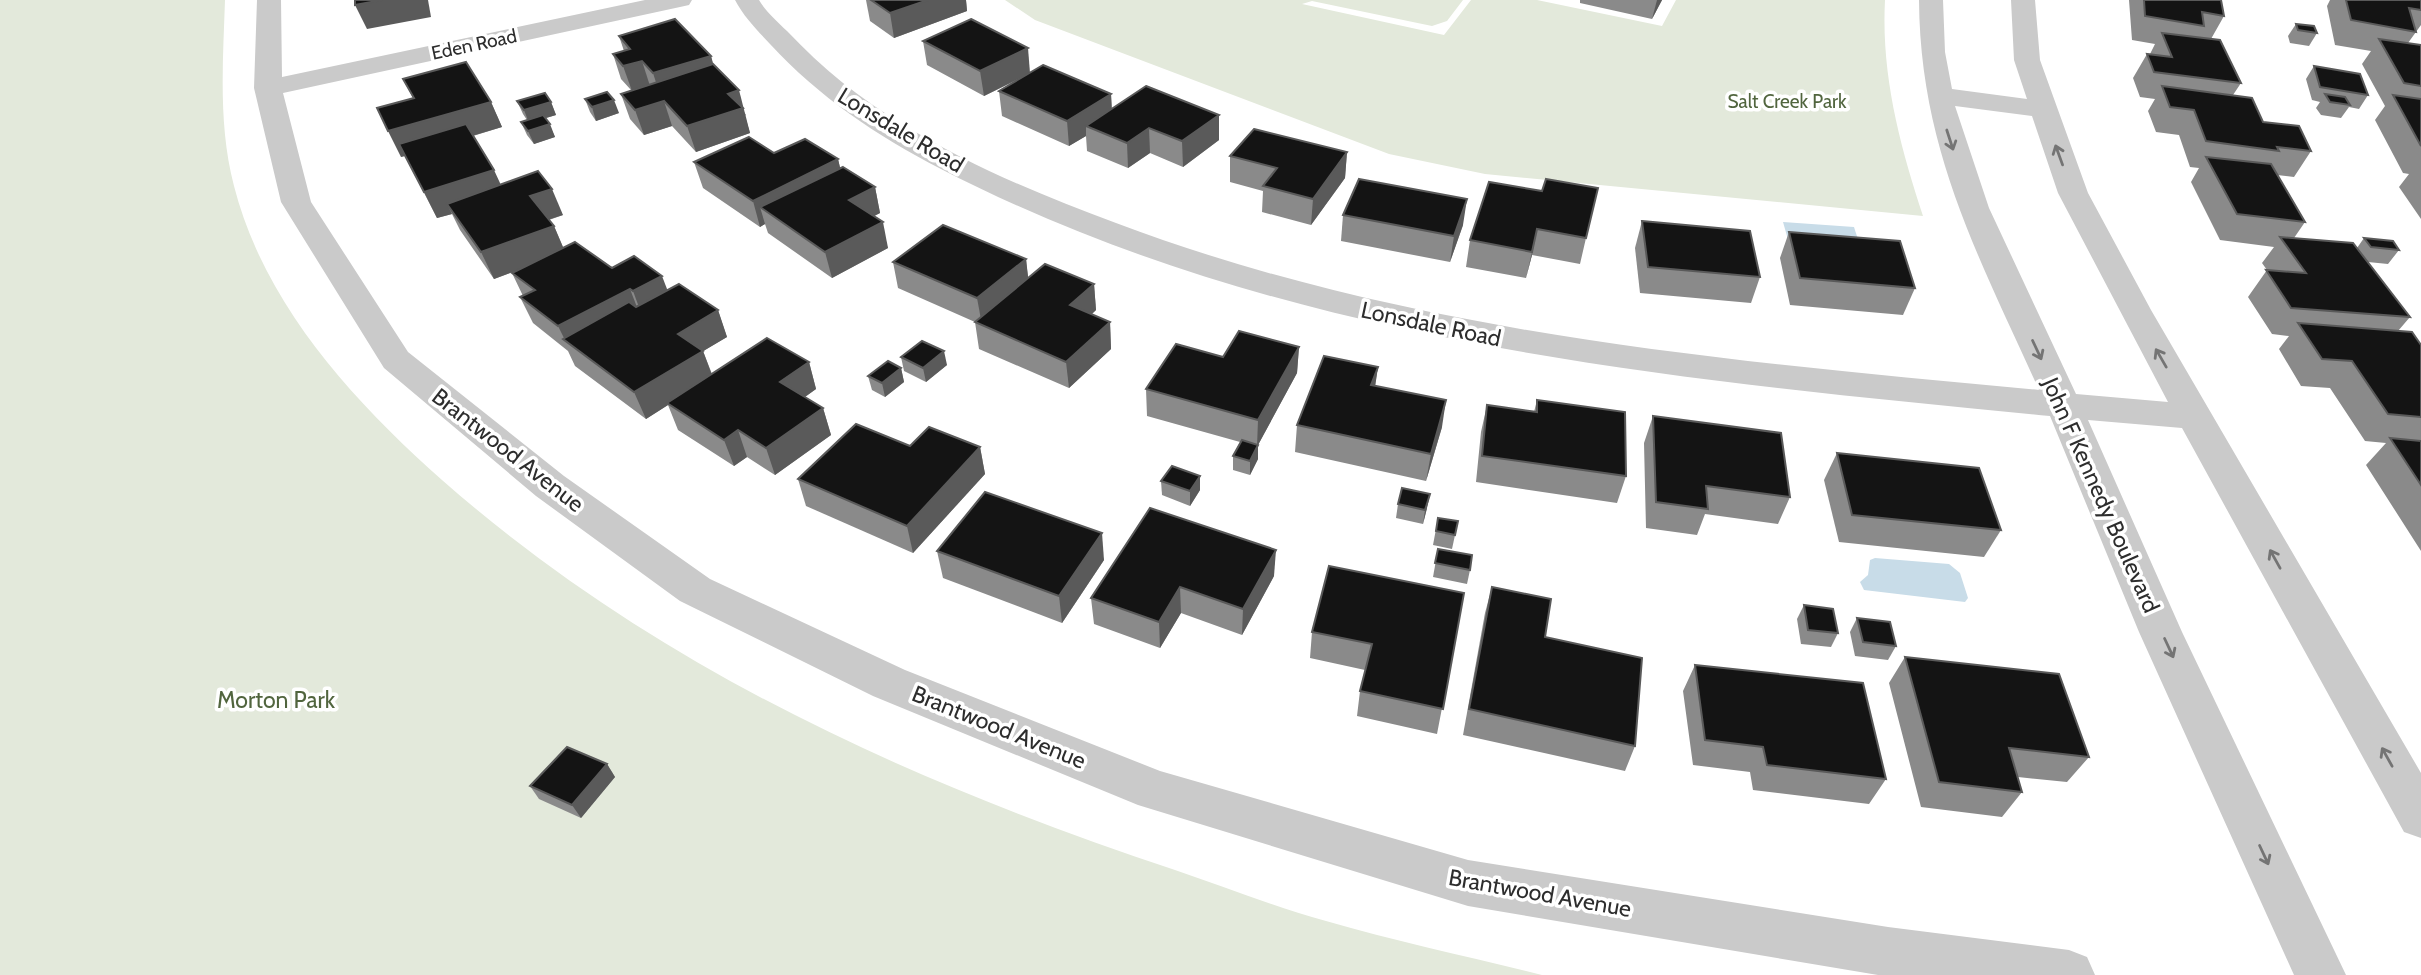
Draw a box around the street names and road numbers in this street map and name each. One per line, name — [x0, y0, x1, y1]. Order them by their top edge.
street label: Eden Road — [429, 24, 519, 65]
street label: Lonsdale Road — [833, 81, 969, 179]
street label: Lonsdale Road — [1359, 296, 1503, 352]
street label: John F Kennedy Boulevard — [2036, 372, 2166, 617]
street label: Brantwood Avenue — [427, 382, 590, 518]
street label: Brantwood Avenue — [908, 679, 1090, 775]
street label: Brantwood Avenue — [1447, 863, 1634, 923]

